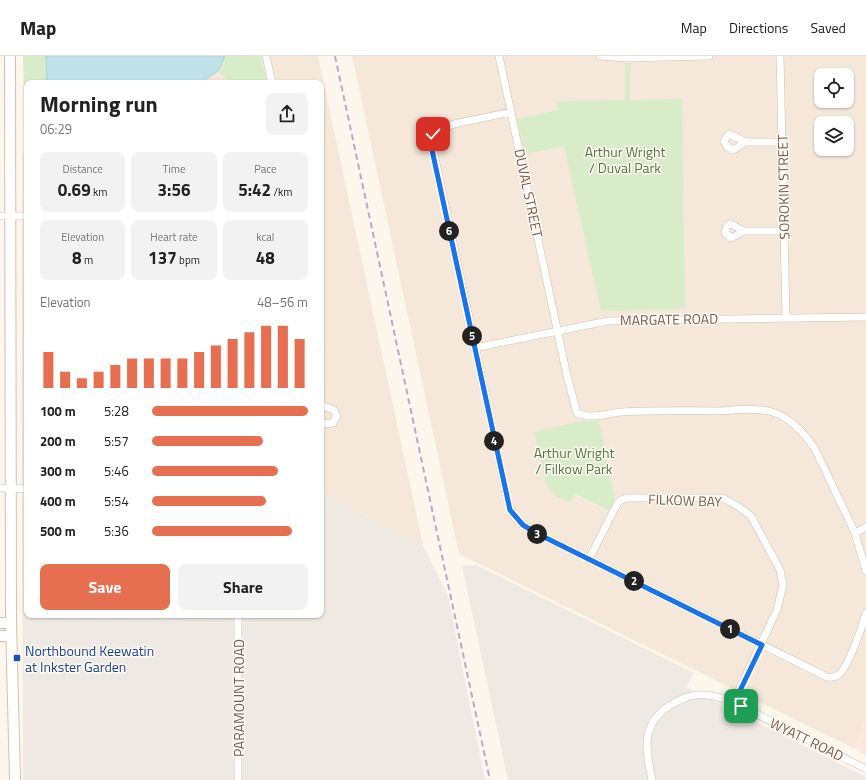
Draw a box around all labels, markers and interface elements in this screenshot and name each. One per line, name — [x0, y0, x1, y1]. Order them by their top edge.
text: Map — [20, 13, 56, 42]
text: Map — [681, 17, 707, 38]
text: Directions — [729, 17, 788, 38]
text: Saved — [810, 17, 846, 38]
map controls — [814, 68, 854, 156]
button: locate — [814, 68, 854, 108]
text: Morning run — [40, 87, 158, 121]
button: share — [266, 93, 308, 135]
button: layers — [814, 116, 854, 156]
pin — [416, 117, 450, 151]
text: 06:29 — [40, 119, 72, 139]
icon: check — [422, 123, 444, 145]
street label: SOROKIN STREET — [772, 134, 794, 240]
park label: Arthur Wright / Duval Park — [585, 141, 665, 178]
street label: DUVAL STREET — [509, 147, 549, 240]
text: Distance — [63, 161, 103, 177]
text: Time — [163, 161, 185, 177]
text: Pace — [254, 161, 276, 177]
text: 0.69 — [58, 177, 91, 203]
text: 3:56 — [158, 177, 190, 203]
text: 5:42 — [238, 177, 271, 203]
text: km — [91, 184, 108, 200]
text: /km — [271, 184, 293, 200]
pin: 6 — [439, 221, 459, 241]
text: 6 — [446, 223, 452, 239]
text: Elevation — [61, 229, 104, 245]
text: Heart rate — [150, 229, 198, 245]
text: kcal — [256, 229, 274, 245]
text: 8 — [72, 245, 82, 271]
text: 137 — [148, 245, 177, 271]
text: 48 — [256, 245, 275, 271]
text: m — [82, 252, 93, 268]
text: bpm — [177, 252, 200, 268]
text: Elevation — [40, 292, 91, 312]
text: 48–56 m — [257, 292, 308, 312]
street label: MARGATE ROAD — [620, 308, 718, 330]
pin: 5 — [462, 326, 482, 346]
text: 5 — [469, 328, 475, 344]
text: 100 m — [40, 401, 76, 421]
text: 5:28 — [104, 401, 129, 421]
text: 200 m — [40, 431, 76, 451]
text: 5:57 — [104, 431, 129, 451]
pin: 4 — [484, 431, 504, 451]
text: 4 — [491, 433, 497, 449]
park label: Arthur Wright / Filkow Park — [534, 442, 614, 479]
text: 300 m — [40, 461, 76, 481]
text: 5:46 — [104, 461, 129, 481]
street label: FILKOW BAY — [648, 488, 723, 512]
text: 400 m — [40, 491, 76, 511]
text: 5:54 — [104, 491, 129, 511]
text: 500 m — [40, 521, 76, 541]
text: 5:36 — [104, 521, 129, 541]
pin: 3 — [527, 524, 547, 544]
text: 3 — [534, 526, 540, 542]
button: Save — [40, 564, 170, 610]
button: Share — [178, 564, 308, 610]
pin: 2 — [624, 571, 644, 591]
text: 2 — [631, 573, 637, 589]
pin: 1 — [720, 619, 740, 639]
text: 1 — [727, 621, 733, 637]
street label: PARAMOUNT ROAD — [228, 639, 249, 757]
place label: Northbound Keewatin at Inkster Garden — [25, 640, 154, 677]
marker: Northbound Keewatin at Inkster Garden — [12, 653, 22, 663]
pin — [724, 689, 758, 723]
icon: arrive — [730, 695, 752, 717]
street label: WYATT ROAD — [767, 712, 847, 766]

